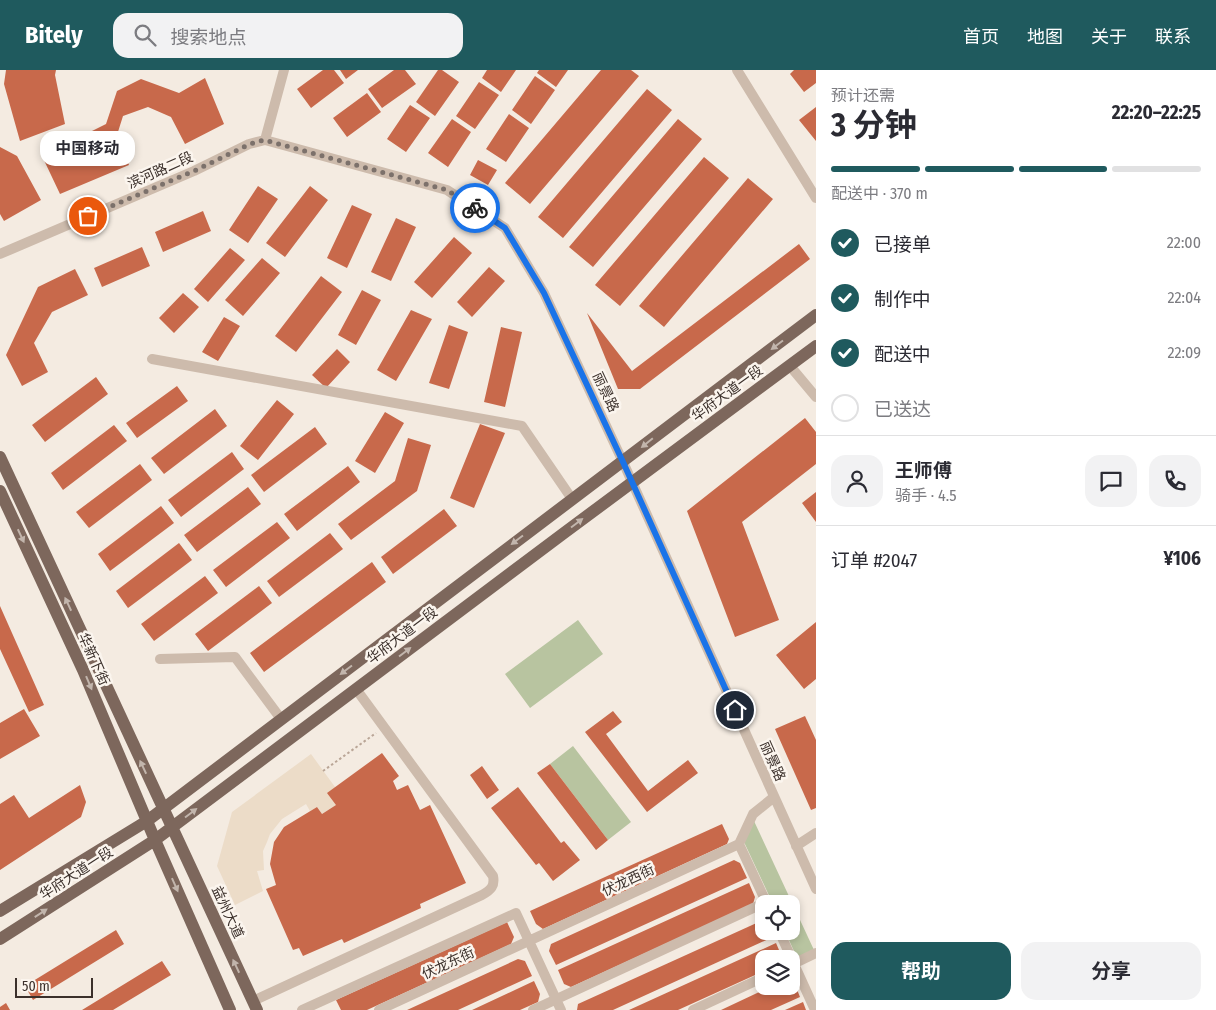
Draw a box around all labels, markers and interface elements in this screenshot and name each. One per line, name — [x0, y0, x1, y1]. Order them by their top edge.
search box — [113, 13, 463, 58]
text: Bitely — [25, 21, 83, 49]
icon: search — [131, 21, 159, 49]
text: 搜索地点 — [171, 26, 247, 49]
text: 首页 — [963, 26, 999, 48]
text: 地图 — [1027, 26, 1063, 48]
text: 关于 — [1091, 26, 1127, 48]
text: 联系 — [1155, 26, 1191, 48]
text: 预计还需 — [831, 86, 895, 105]
text: 22:20–22:25 — [1112, 101, 1201, 124]
text: 3 分钟 — [831, 106, 917, 144]
callout: 中国移动 — [41, 131, 136, 166]
text: 中国移动 — [55, 139, 120, 158]
street label: 滨河路二段 — [125, 148, 196, 192]
courier — [450, 183, 500, 233]
text: 配送中 · 370 m — [831, 184, 928, 203]
icon: bike — [461, 194, 489, 222]
pin — [67, 195, 109, 237]
icon: bag — [74, 202, 102, 230]
icon: check — [831, 229, 859, 257]
text: 已接单 — [874, 233, 931, 256]
text: 22:00 — [1167, 233, 1201, 252]
icon: check — [831, 284, 859, 312]
text: 制作中 — [874, 288, 931, 311]
text: 22:04 — [1167, 288, 1201, 307]
one-way arrow — [771, 339, 784, 350]
icon: check — [831, 339, 859, 367]
text: 配送中 — [874, 343, 931, 366]
text: 22:09 — [1168, 343, 1201, 362]
street label: 华府大道一段 — [688, 362, 766, 425]
street label: 丽景路 — [589, 370, 622, 415]
text: 已送达 — [874, 398, 931, 421]
one-way arrow — [641, 437, 654, 448]
button: person — [831, 455, 883, 507]
button: chat — [1085, 455, 1137, 507]
button: phone — [1149, 455, 1201, 507]
text: 王师傅 — [895, 459, 952, 482]
text: 骑手 · 4.5 — [895, 486, 957, 505]
one-way arrow — [570, 518, 583, 529]
one-way arrow — [17, 529, 25, 543]
one-way arrow — [510, 535, 524, 545]
text: ¥106 — [1163, 547, 1201, 570]
text: 订单 #2047 — [831, 549, 917, 572]
one-way arrow — [63, 596, 72, 611]
street label: 华府大道一段 — [364, 603, 441, 667]
street label: 华新下街 — [74, 630, 113, 688]
one-way arrow — [398, 647, 412, 657]
one-way arrow — [340, 664, 353, 675]
one-way arrow — [85, 676, 93, 690]
pin — [714, 689, 756, 731]
icon: home — [721, 696, 749, 724]
street label: 丽景路 — [756, 739, 789, 784]
one-way arrow — [139, 760, 147, 774]
one-way arrow — [184, 807, 197, 818]
street label: 华府大道一段 — [36, 843, 116, 903]
street label: 伏龙西街 — [599, 861, 657, 900]
one-way arrow — [171, 878, 179, 892]
street label: 益州大道 — [208, 883, 247, 941]
map controls — [755, 895, 800, 995]
button: locate — [755, 895, 800, 940]
one-way arrow — [35, 909, 48, 918]
button: 帮助 — [831, 942, 1011, 1000]
button: 分享 — [1021, 942, 1201, 1000]
street label: 伏龙东街 — [419, 944, 477, 983]
button: layers — [755, 950, 800, 995]
one-way arrow — [232, 959, 240, 973]
scale bar — [15, 975, 92, 998]
text: 50 m — [22, 978, 50, 995]

